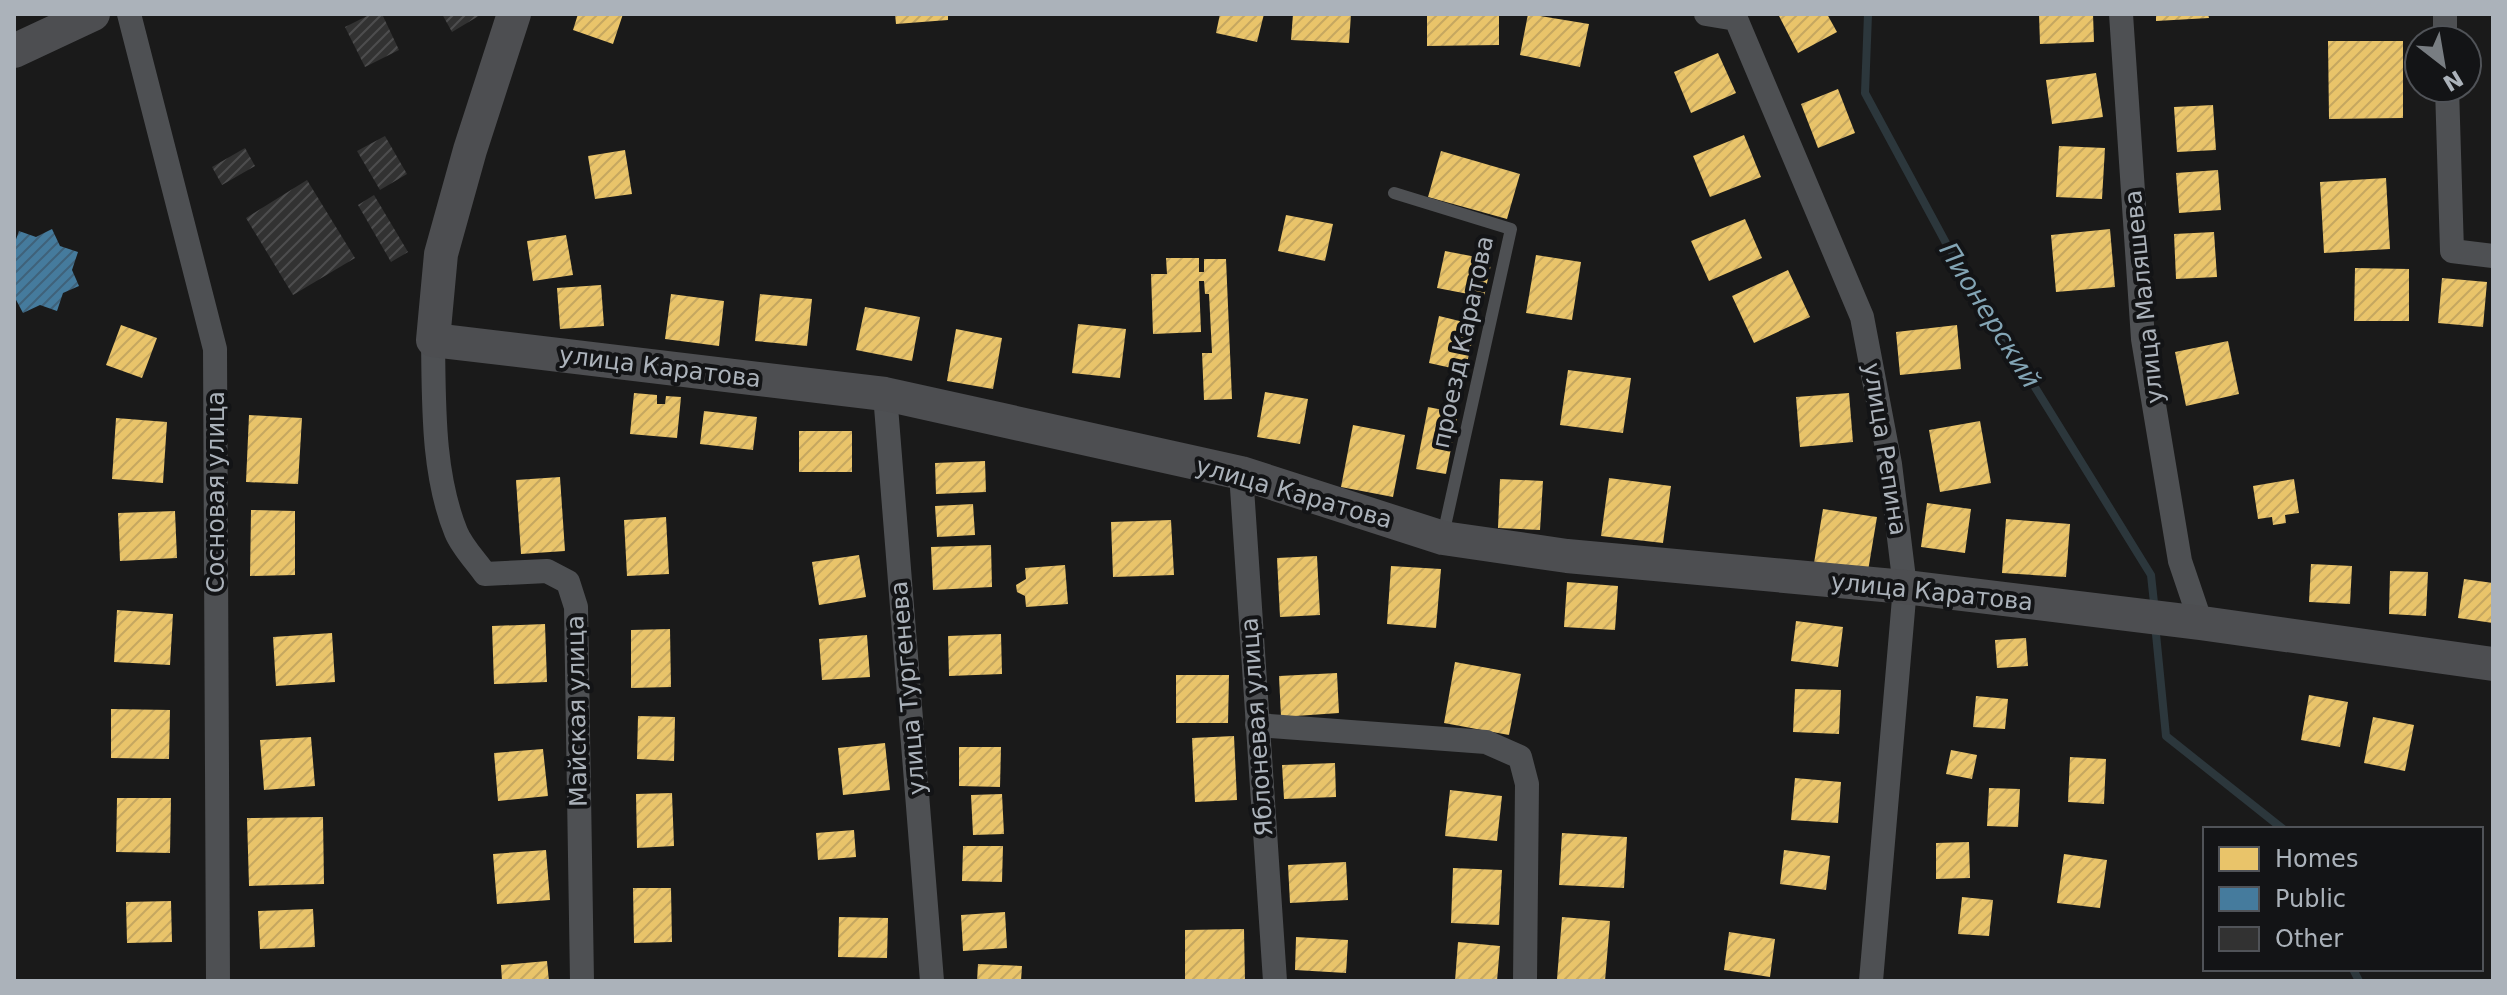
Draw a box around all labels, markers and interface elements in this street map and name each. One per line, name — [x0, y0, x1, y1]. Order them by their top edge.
north arrow — [2403, 24, 2483, 104]
text: N — [2439, 65, 2467, 96]
street label: улица Маляшева — [2119, 189, 2169, 405]
street label: проезд Каратова — [1427, 233, 1499, 451]
water label: Пионерский — [1933, 237, 2047, 393]
street label: улица Каратова — [558, 341, 762, 393]
street label: улица Репина — [1858, 361, 1912, 537]
street label: Сосновая улица — [202, 391, 230, 593]
street label: улица Каратова — [1193, 452, 1395, 534]
street label: улица Каратова — [1830, 567, 2034, 617]
street label: улица Тургенева — [885, 580, 931, 796]
street label: Майская улица — [561, 615, 593, 807]
street label: Яблоневая улица — [1235, 617, 1279, 837]
legend — [2203, 827, 2483, 971]
text: Homes — [2275, 845, 2358, 873]
text: Public — [2275, 885, 2346, 913]
text: Other — [2275, 925, 2343, 953]

